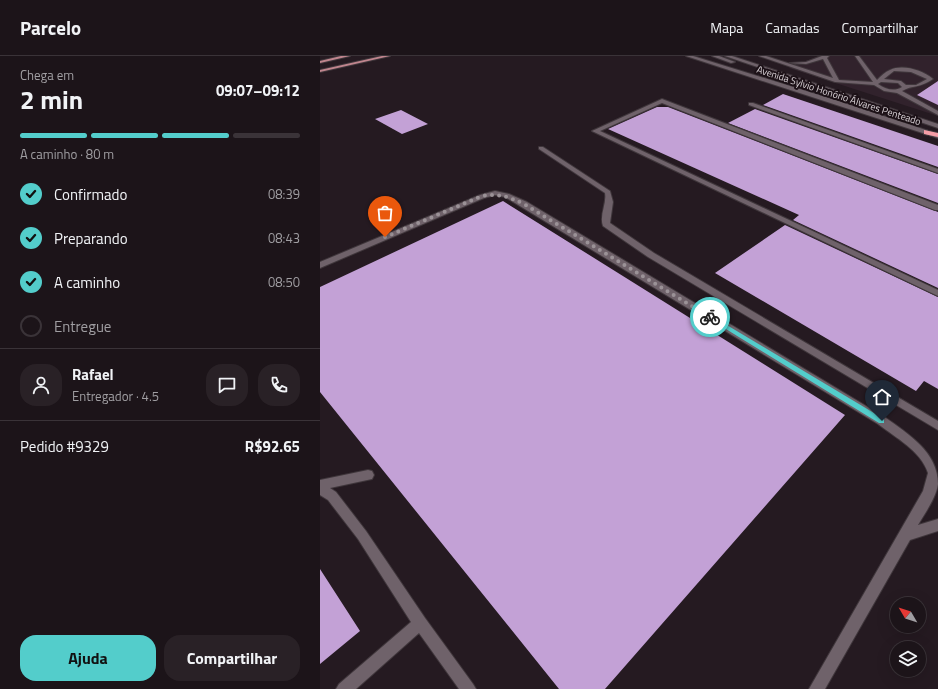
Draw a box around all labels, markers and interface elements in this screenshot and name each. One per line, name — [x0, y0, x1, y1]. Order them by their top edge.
text: Parcelo — [20, 13, 81, 42]
text: Mapa — [710, 17, 743, 38]
text: Camadas — [765, 17, 820, 38]
text: Compartilhar — [842, 17, 918, 38]
street label: Avenida Sylvio Honório Álvares Penteado — [755, 62, 923, 129]
text: Chega em — [20, 65, 74, 85]
text: 09:07–09:12 — [216, 79, 300, 102]
text: 2 min — [20, 80, 83, 119]
text: A caminho · 80 m — [20, 144, 114, 164]
icon: check — [20, 183, 42, 205]
text: Confirmado — [54, 183, 127, 206]
text: 08:39 — [268, 184, 300, 204]
pin — [368, 196, 402, 237]
icon: bag — [374, 202, 396, 224]
icon: check — [20, 227, 42, 249]
text: Preparando — [54, 227, 128, 250]
text: 08:43 — [268, 228, 300, 248]
icon: check — [20, 271, 42, 293]
text: A caminho — [54, 271, 120, 294]
text: 08:50 — [268, 272, 300, 292]
courier — [690, 297, 730, 337]
icon: bike — [699, 306, 721, 328]
text: Entregue — [54, 315, 111, 338]
text: Rafael — [72, 363, 114, 386]
button: person — [20, 364, 62, 406]
button: chat — [206, 364, 248, 406]
button: phone — [258, 364, 300, 406]
pin — [865, 380, 899, 421]
text: Entregador · 4.5 — [72, 386, 159, 406]
icon: home — [871, 386, 893, 408]
text: Pedido #9329 — [20, 435, 109, 458]
text: R$92.65 — [245, 435, 300, 458]
north arrow — [890, 597, 926, 633]
map controls — [890, 597, 926, 677]
button: Ajuda — [20, 635, 156, 681]
button: Compartilhar — [164, 635, 300, 681]
button: layers — [890, 641, 926, 677]

